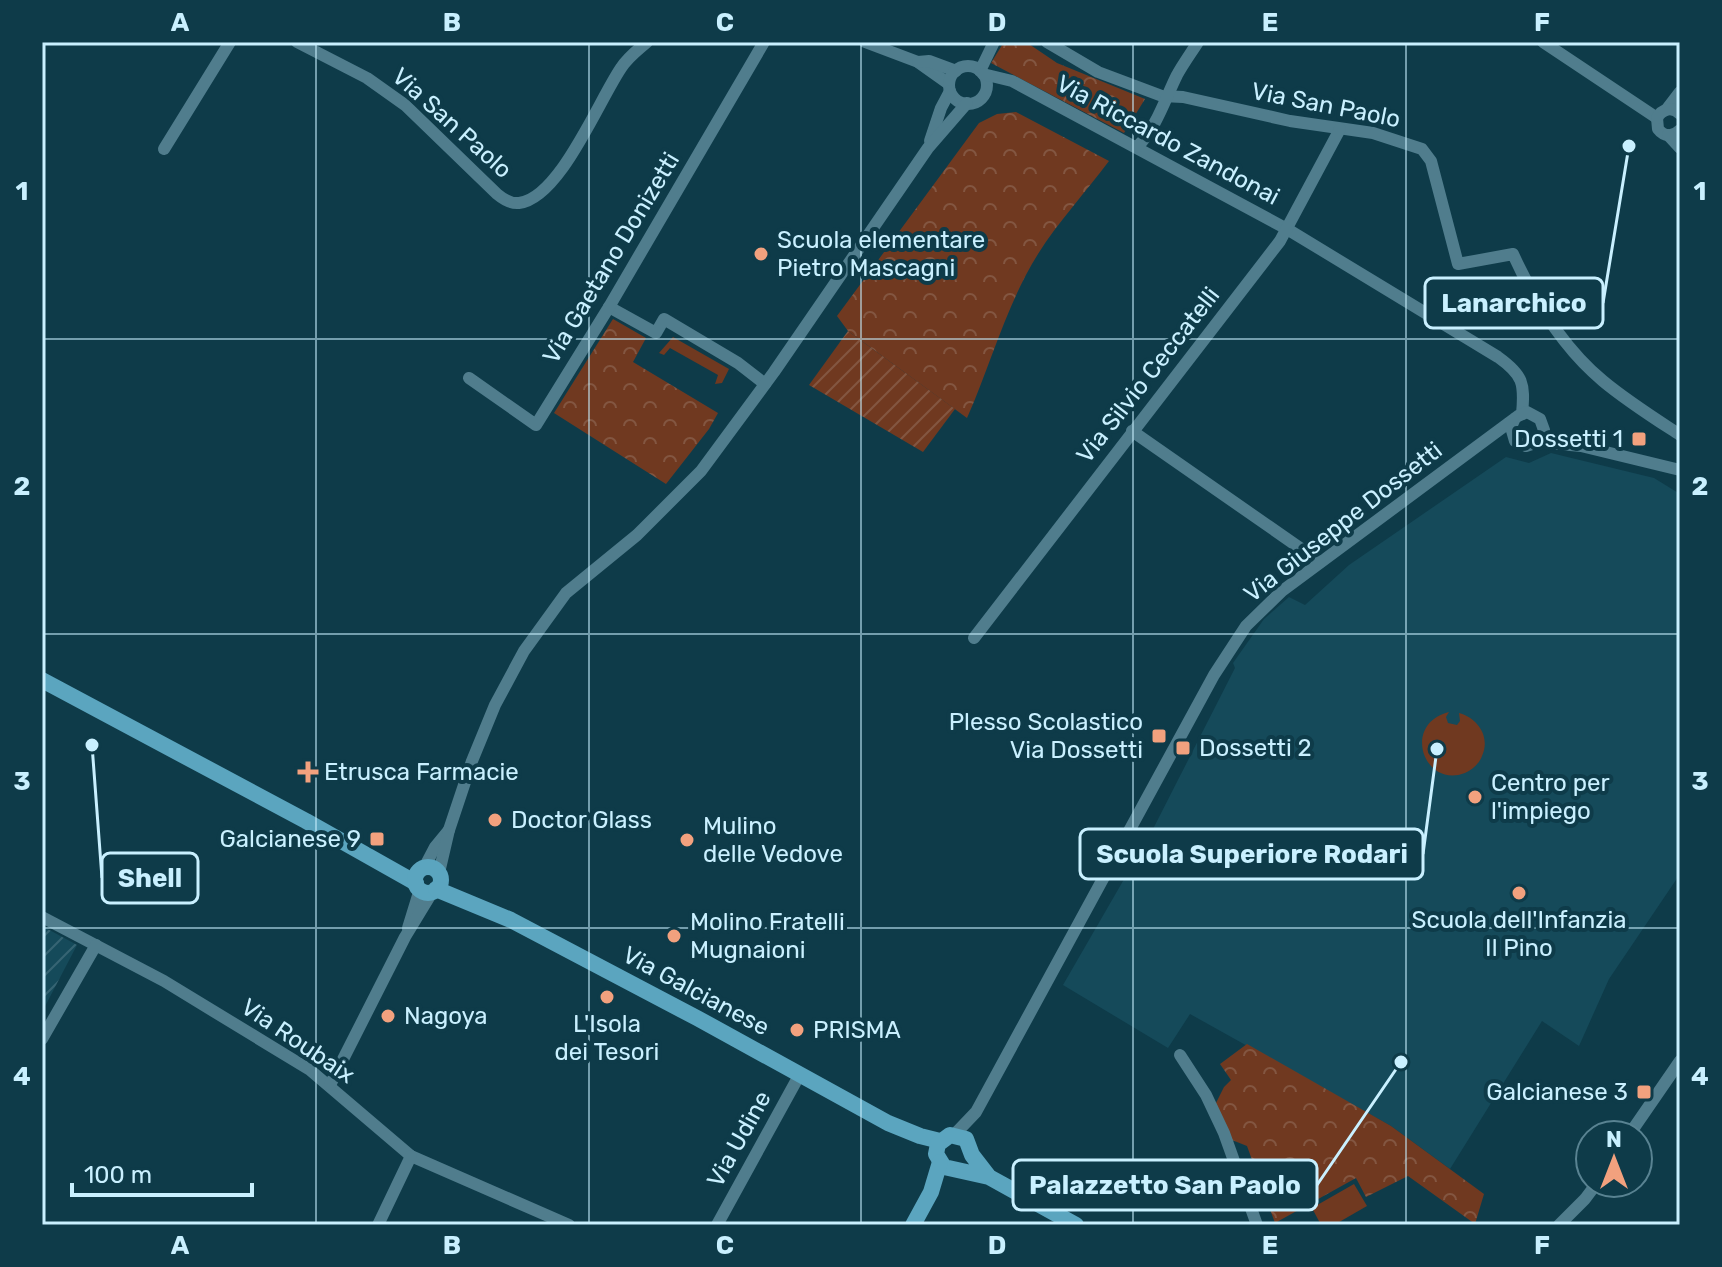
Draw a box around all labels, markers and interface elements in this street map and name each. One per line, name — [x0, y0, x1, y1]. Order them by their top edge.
text: A — [171, 7, 190, 38]
text: B — [443, 7, 461, 38]
text: C — [716, 7, 734, 38]
text: D — [988, 7, 1006, 38]
text: E — [1262, 7, 1278, 38]
text: F — [1534, 7, 1550, 38]
street label: Via San Paolo — [387, 62, 517, 184]
street label: Via Riccardo Zandonai — [1052, 69, 1284, 211]
street label: Via San Paolo — [1249, 77, 1403, 133]
street label: Via Gaetano Donizetti — [537, 147, 685, 369]
text: 1 — [16, 176, 28, 207]
text: 1 — [1694, 176, 1706, 207]
place label: Scuola elementare Pietro Mascagni — [777, 226, 985, 282]
marker: Scuola elementare Pietro Mascagni — [752, 245, 770, 263]
callout: Lanarchico — [1425, 278, 1603, 328]
street label: Via Silvio Ceccatelli — [1071, 282, 1225, 468]
text: Lanarchico — [1441, 288, 1587, 319]
place label: Dossetti 1 — [1514, 425, 1623, 453]
marker: Dossetti 1 — [1630, 430, 1648, 448]
street label: Via Giuseppe Dossetti — [1238, 436, 1448, 608]
text: 2 — [14, 471, 30, 502]
text: 2 — [1692, 471, 1708, 502]
place label: Plesso Scolastico Via Dossetti — [949, 708, 1143, 764]
marker: Plesso Scolastico Via Dossetti — [1150, 727, 1168, 745]
place label: Dossetti 2 — [1199, 734, 1312, 762]
marker: Dossetti 2 — [1174, 739, 1192, 757]
place label: Etrusca Farmacie — [324, 758, 519, 786]
marker: Etrusca Farmacie — [299, 763, 317, 781]
text: 3 — [13, 766, 31, 797]
text: 3 — [1691, 766, 1709, 797]
place label: Centro per l'impiego — [1491, 769, 1610, 825]
marker: Centro per l'impiego — [1466, 788, 1484, 806]
place label: Doctor Glass — [511, 806, 652, 834]
marker: Doctor Glass — [486, 811, 504, 829]
place label: Mulino delle Vedove — [703, 812, 843, 868]
place label: Galcianese 9 — [219, 825, 361, 853]
callout: Scuola Superiore Rodari — [1080, 829, 1423, 879]
marker: Galcianese 9 — [368, 830, 386, 848]
marker: Mulino delle Vedove — [678, 831, 696, 849]
text: Scuola Superiore Rodari — [1096, 839, 1408, 870]
callout: Shell — [102, 853, 198, 903]
text: Shell — [118, 863, 182, 894]
marker: Scuola dell'Infanzia Il Pino — [1510, 884, 1528, 902]
place label: Scuola dell'Infanzia Il Pino — [1411, 906, 1627, 962]
place label: Molino Fratelli Mugnaioni — [690, 908, 845, 964]
marker: Molino Fratelli Mugnaioni — [665, 927, 683, 945]
street label: Via Galcianese — [618, 941, 774, 1041]
marker: L'Isola dei Tesori — [598, 988, 616, 1006]
street label: Via Roubaix — [236, 993, 360, 1089]
place label: Nagoya — [404, 1002, 488, 1030]
marker: Nagoya — [379, 1007, 397, 1025]
place label: L'Isola dei Tesori — [555, 1010, 659, 1066]
place label: PRISMA — [813, 1016, 901, 1044]
marker: PRISMA — [788, 1021, 806, 1039]
text: 4 — [13, 1061, 31, 1092]
text: 4 — [1691, 1061, 1709, 1092]
place label: Galcianese 3 — [1486, 1078, 1628, 1106]
marker: Galcianese 3 — [1635, 1083, 1653, 1101]
street label: Via Udine — [701, 1086, 777, 1192]
north arrow — [1574, 1119, 1654, 1199]
text: N — [1606, 1126, 1622, 1153]
scale bar — [72, 1147, 252, 1197]
callout: Palazzetto San Paolo — [1013, 1160, 1317, 1210]
text: 100 m — [84, 1161, 152, 1189]
text: Palazzetto San Paolo — [1029, 1170, 1301, 1201]
text: A — [171, 1230, 190, 1261]
text: B — [443, 1230, 461, 1261]
text: C — [716, 1230, 734, 1261]
text: D — [988, 1230, 1006, 1261]
text: E — [1262, 1230, 1278, 1261]
text: F — [1534, 1230, 1550, 1261]

